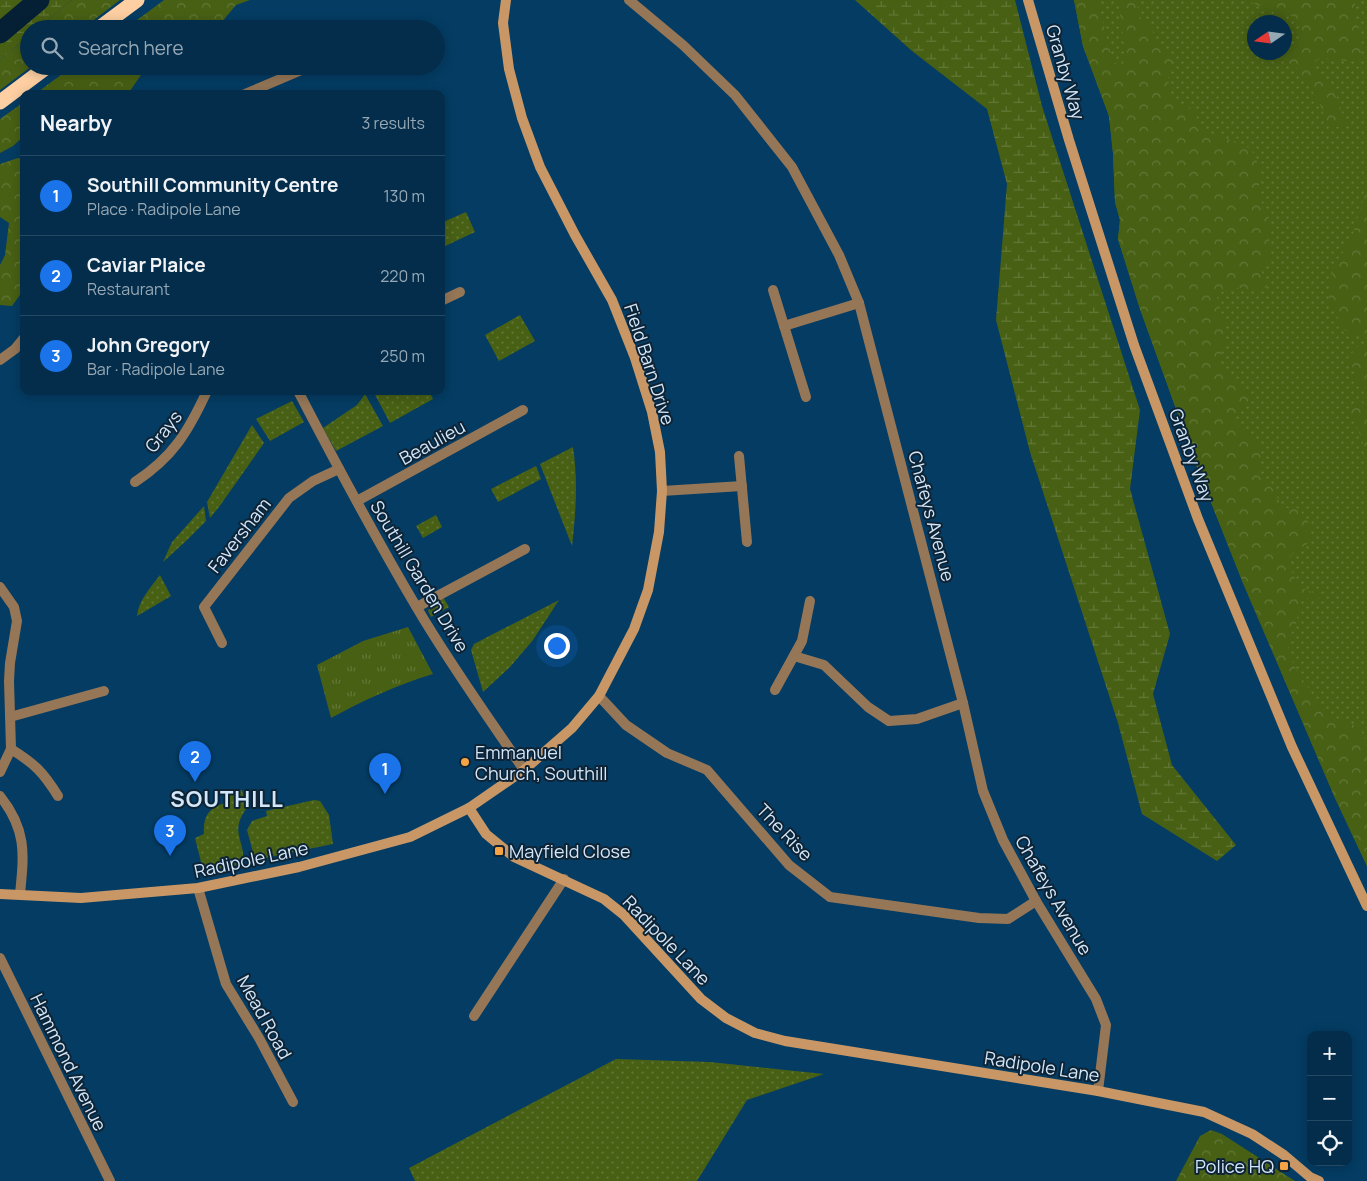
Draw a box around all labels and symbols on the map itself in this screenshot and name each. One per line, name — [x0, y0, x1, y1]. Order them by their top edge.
north arrow — [1247, 15, 1292, 60]
street label: Granby Way — [1041, 22, 1091, 123]
street label: Field Barn Drive — [619, 300, 681, 428]
street label: Grays — [139, 405, 187, 457]
street label: Granby Way — [1164, 405, 1220, 506]
street label: Beaulieu — [395, 414, 469, 470]
street label: Chafeys Avenue — [903, 448, 961, 584]
street label: Faversham — [202, 492, 276, 578]
street label: Southill Garden Drive — [365, 496, 475, 656]
your location — [544, 633, 570, 659]
place label: Emmanuel Church, Southill — [475, 740, 608, 785]
pin: 2 — [179, 741, 211, 782]
pin: 1 — [369, 753, 401, 794]
marker: Emmanuel Church, Southill — [459, 756, 471, 768]
district label: SOUTHILL — [170, 784, 284, 814]
street label: The Rise — [752, 798, 818, 866]
pin: 3 — [154, 815, 186, 856]
street label: Chafeys Avenue — [1010, 831, 1098, 959]
street label: Radipole Lane — [192, 835, 310, 883]
place label: Mayfield Close — [509, 839, 631, 863]
marker: Mayfield Close — [493, 845, 505, 857]
street label: Radipole Lane — [618, 890, 716, 990]
street label: Mead Road — [232, 971, 298, 1063]
street label: Hammond Avenue — [25, 989, 113, 1135]
street label: Radipole Lane — [983, 1045, 1101, 1087]
place label: Police HQ — [1195, 1154, 1274, 1178]
marker: Police HQ — [1278, 1160, 1290, 1172]

